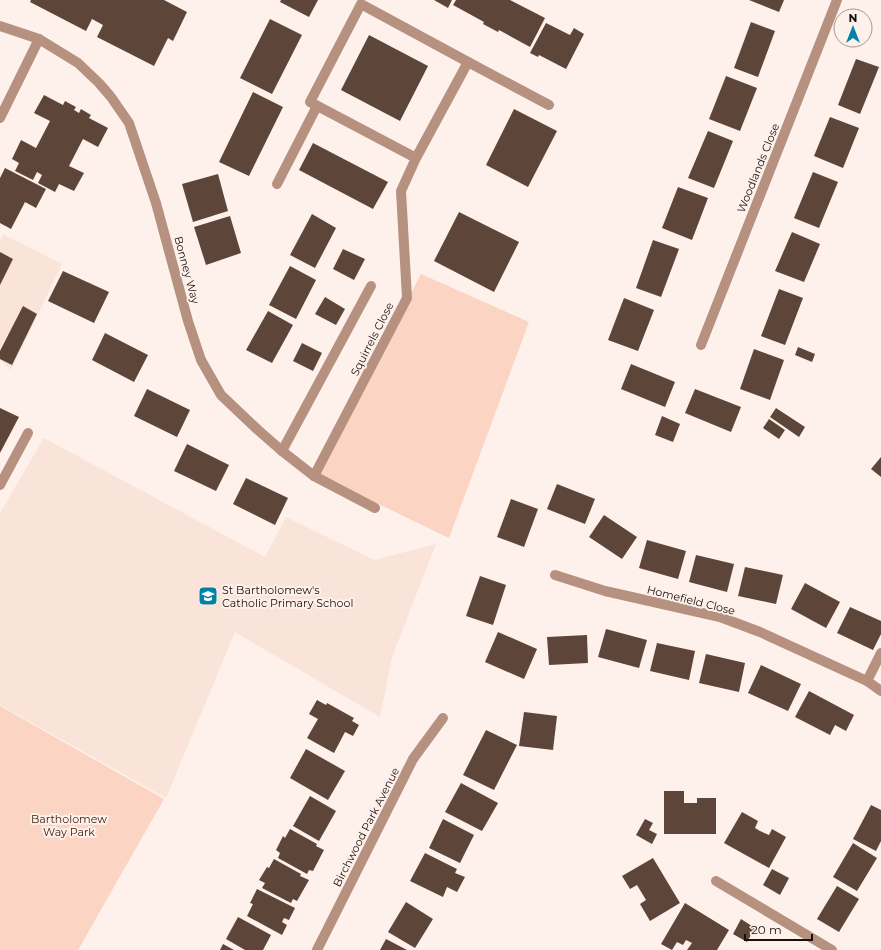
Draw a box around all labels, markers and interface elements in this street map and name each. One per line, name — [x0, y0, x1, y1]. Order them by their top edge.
north arrow — [833, 8, 873, 48]
text: N — [849, 11, 857, 25]
street label: Woodlands Close — [734, 121, 782, 215]
street label: Bonney Way — [171, 235, 203, 305]
street label: Squirrels Close — [347, 300, 397, 378]
street label: Homefield Close — [645, 582, 737, 618]
place label: St Bartholomew's Catholic Primary School — [222, 583, 353, 610]
school or university icon: St Bartholomew's Catholic Primary School — [197, 585, 219, 607]
street label: Birchwood Park Avenue — [330, 765, 402, 889]
park label: Bartholomew Way Park — [31, 812, 107, 839]
scale bar — [745, 916, 812, 942]
text: 20 m — [751, 922, 782, 937]

